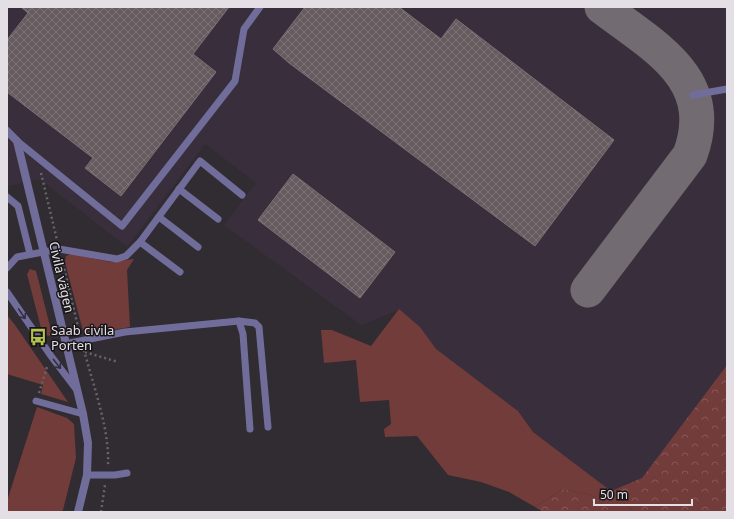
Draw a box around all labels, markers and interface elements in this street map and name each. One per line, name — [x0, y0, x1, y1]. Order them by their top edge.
street label: Civila vägen — [45, 239, 79, 315]
one-way arrow — [18, 309, 27, 320]
place label: Saab civila Porten — [51, 321, 114, 354]
bus stop icon: Saab civila Porten — [28, 327, 48, 347]
one-way arrow — [52, 358, 61, 369]
scale bar — [594, 481, 692, 507]
text: 50 m — [600, 486, 628, 503]

